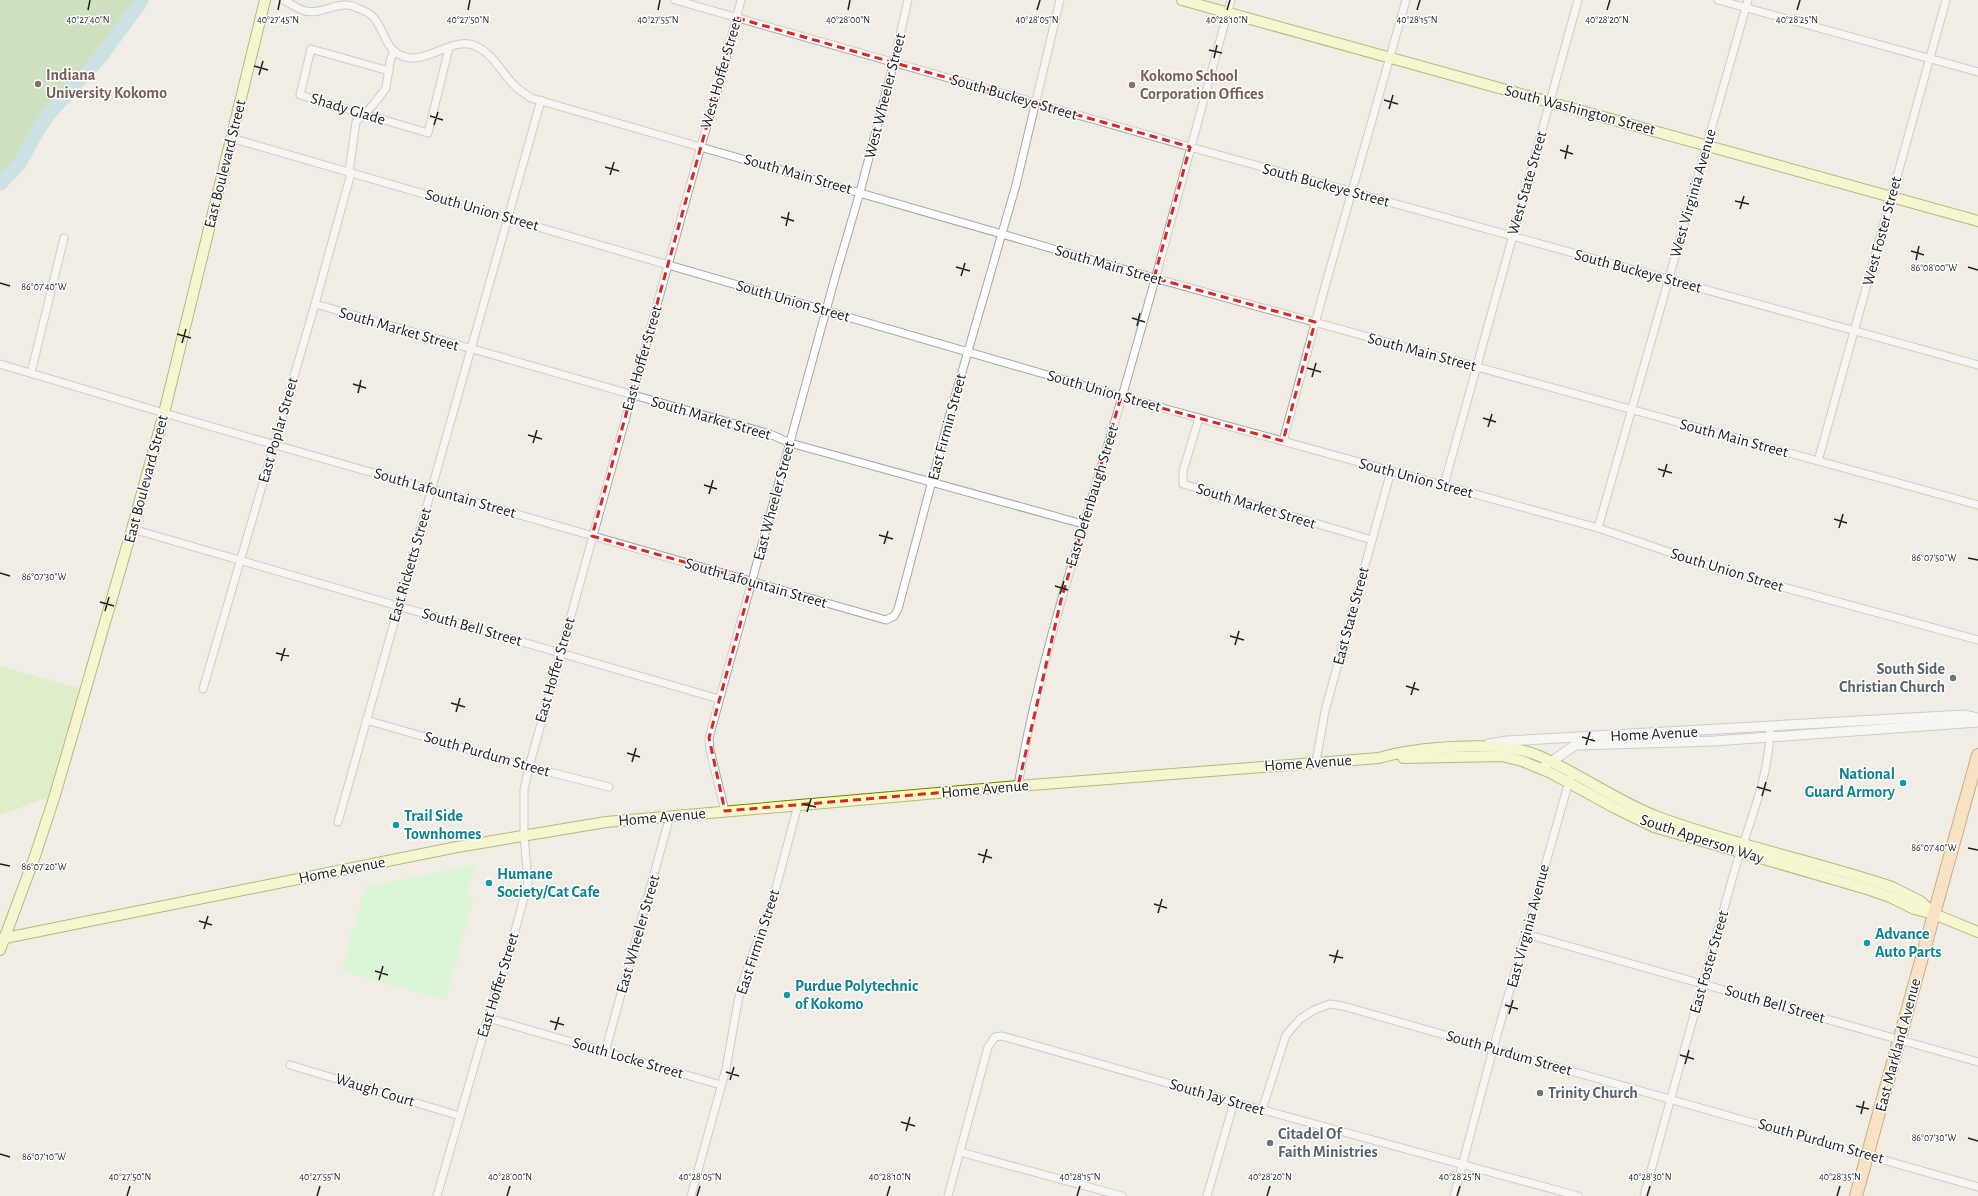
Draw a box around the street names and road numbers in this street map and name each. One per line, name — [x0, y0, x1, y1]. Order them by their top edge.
street label: West Hoffer Street — [697, 16, 745, 130]
street label: West Wheeler Street — [862, 32, 908, 160]
street label: South Buckeye Street — [949, 71, 1079, 124]
street label: South Washington Street — [1503, 82, 1657, 138]
street label: Shady Glade — [308, 90, 387, 129]
street label: East Boulevard Street — [201, 98, 249, 230]
street label: West Virginia Avenue — [1667, 127, 1719, 259]
street label: West State Street — [1505, 129, 1549, 237]
street label: South Main Street — [742, 151, 854, 197]
street label: South Buckeye Street — [1260, 160, 1391, 211]
street label: West Foster Street — [1860, 175, 1904, 287]
street label: South Union Street — [423, 186, 541, 234]
street label: South Main Street — [1053, 242, 1165, 288]
street label: South Buckeye Street — [1572, 246, 1703, 297]
street label: South Union Street — [734, 277, 852, 325]
street label: East Hoffer Street — [619, 303, 665, 413]
street label: South Market Street — [337, 304, 461, 354]
street label: South Main Street — [1366, 330, 1478, 374]
street label: South Union Street — [1045, 367, 1163, 415]
street label: East Firmin Street — [925, 372, 969, 482]
street label: East Poplar Street — [255, 376, 301, 484]
street label: South Market Street — [649, 393, 773, 443]
street label: East Boulevard Street — [121, 413, 171, 545]
street label: South Main Street — [1678, 416, 1790, 460]
street label: East Defenbaugh Street — [1063, 424, 1121, 568]
street label: East Wheeler Street — [750, 440, 798, 562]
street label: South Union Street — [1357, 455, 1475, 501]
street label: South Lafountain Street — [372, 465, 518, 521]
street label: South Market Street — [1194, 480, 1318, 532]
street label: East Ricketts Street — [386, 506, 434, 624]
street label: South Union Street — [1669, 545, 1785, 595]
street label: South Lafountain Street — [683, 555, 829, 611]
street label: East State Street — [1330, 565, 1372, 667]
street label: South Bell Street — [420, 605, 524, 649]
street label: East Hoffer Street — [532, 615, 578, 725]
street label: Home Avenue — [1610, 724, 1698, 744]
street label: South Purdum Street — [422, 728, 552, 780]
street label: Home Avenue — [1264, 752, 1352, 774]
street label: Home Avenue — [941, 777, 1029, 801]
street label: Home Avenue — [618, 805, 706, 829]
street label: South Apperson Way — [1638, 811, 1766, 868]
street label: Home Avenue — [297, 854, 387, 886]
street label: East Virginia Avenue — [1504, 863, 1552, 989]
street label: East Wheeler Street — [613, 873, 663, 995]
street label: East Firmin Street — [733, 887, 783, 997]
street label: East Foster Street — [1687, 909, 1731, 1015]
street label: East Hoffer Street — [474, 931, 522, 1039]
street label: East Markland Avenue — [1872, 976, 1924, 1114]
street label: South Bell Street — [1723, 982, 1827, 1026]
street label: South Purdum Street — [1444, 1027, 1574, 1079]
street label: South Locke Street — [571, 1035, 685, 1081]
street label: Waugh Court — [334, 1070, 416, 1110]
street label: South Jay Street — [1167, 1076, 1266, 1119]
street label: South Purdum Street — [1756, 1115, 1886, 1167]

